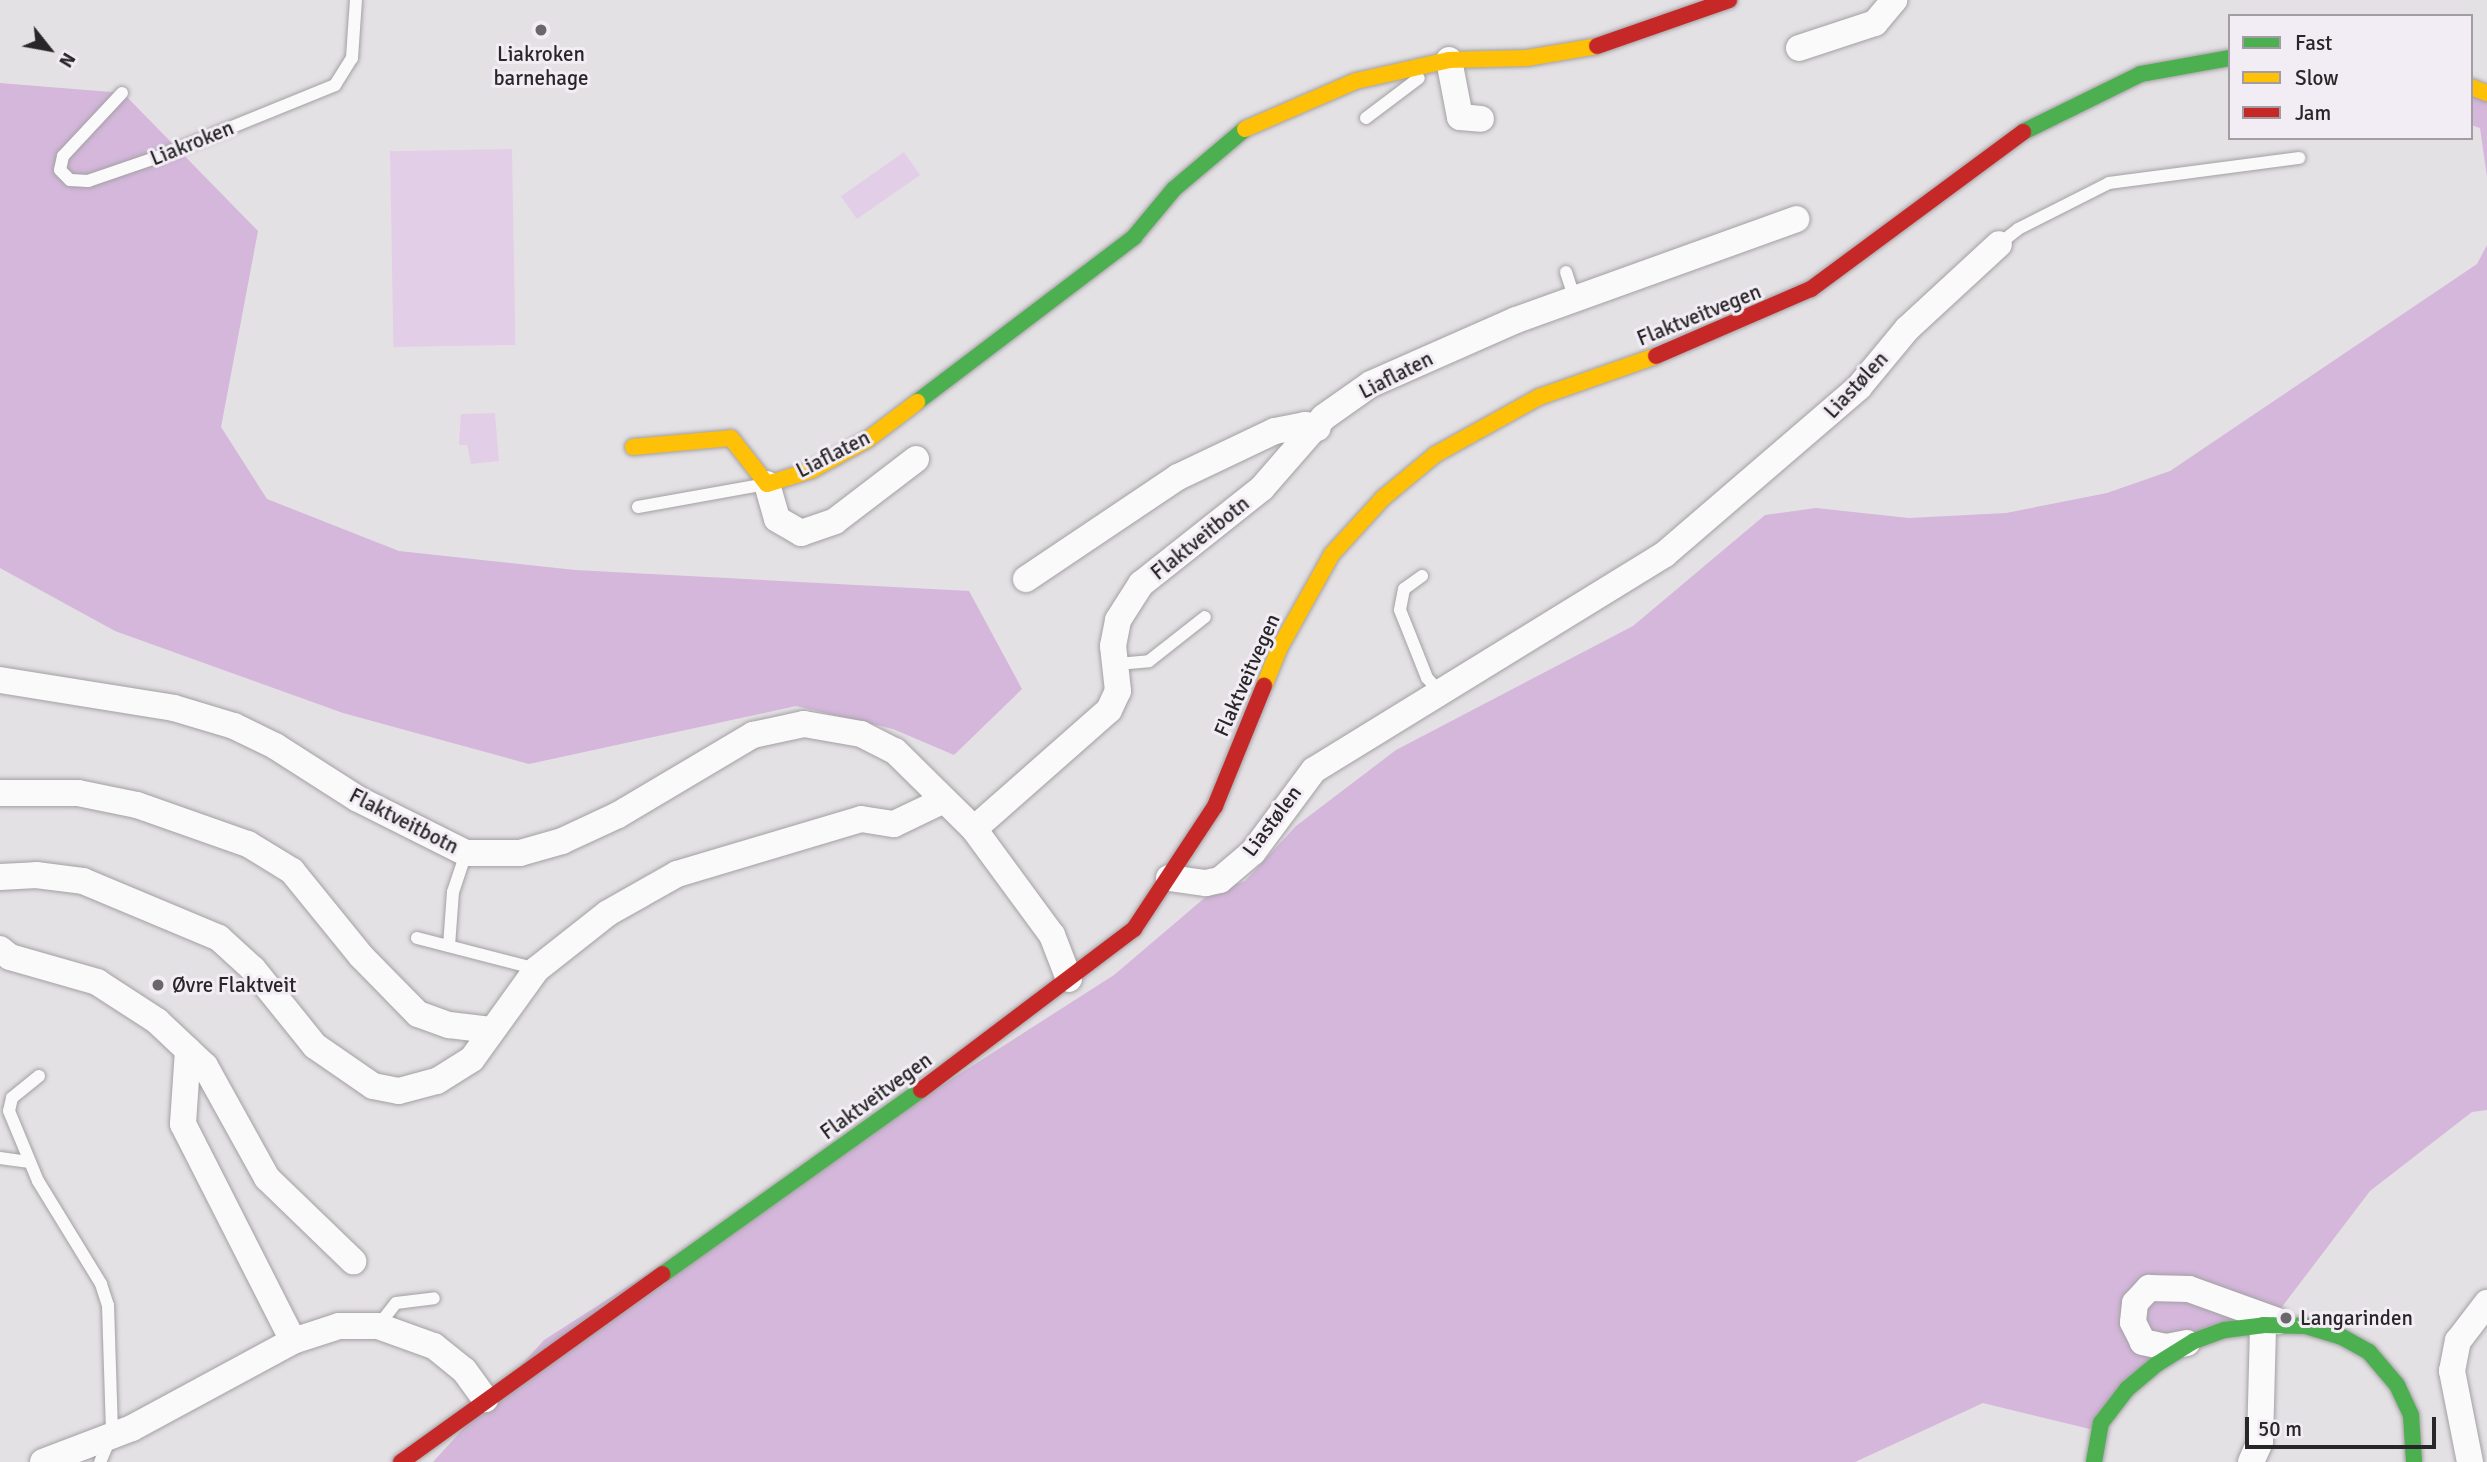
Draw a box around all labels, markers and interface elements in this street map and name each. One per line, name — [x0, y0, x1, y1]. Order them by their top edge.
north arrow — [14, 14, 84, 84]
legend — [2228, 14, 2473, 140]
marker: Liakroken barnehage — [533, 22, 549, 38]
text: Fast — [2295, 30, 2332, 56]
place label: Liakroken barnehage — [493, 41, 589, 91]
text: N — [53, 48, 81, 72]
text: Slow — [2295, 65, 2339, 91]
text: Jam — [2295, 100, 2331, 126]
street label: Liakroken — [147, 115, 237, 171]
street label: Flaktveitvegen — [1633, 279, 1765, 351]
street label: Liaflaten — [1355, 346, 1437, 404]
street label: Liastølen — [1819, 346, 1893, 424]
street label: Liaflaten — [792, 425, 874, 483]
street label: Flaktveitbotn — [1146, 491, 1254, 585]
street label: Flaktveitvegen — [1209, 610, 1285, 740]
street label: Liastølen — [1237, 781, 1307, 861]
street label: Flaktveitbotn — [345, 783, 463, 859]
place label: Øvre Flaktveit — [172, 972, 296, 998]
marker: Øvre Flaktveit — [150, 977, 166, 993]
street label: Flaktveitvegen — [815, 1047, 937, 1145]
place label: Langarinden — [2300, 1305, 2413, 1331]
marker: Langarinden — [2278, 1310, 2294, 1326]
scale bar — [2249, 1402, 2440, 1446]
text: 50 m — [2258, 1416, 2302, 1442]

